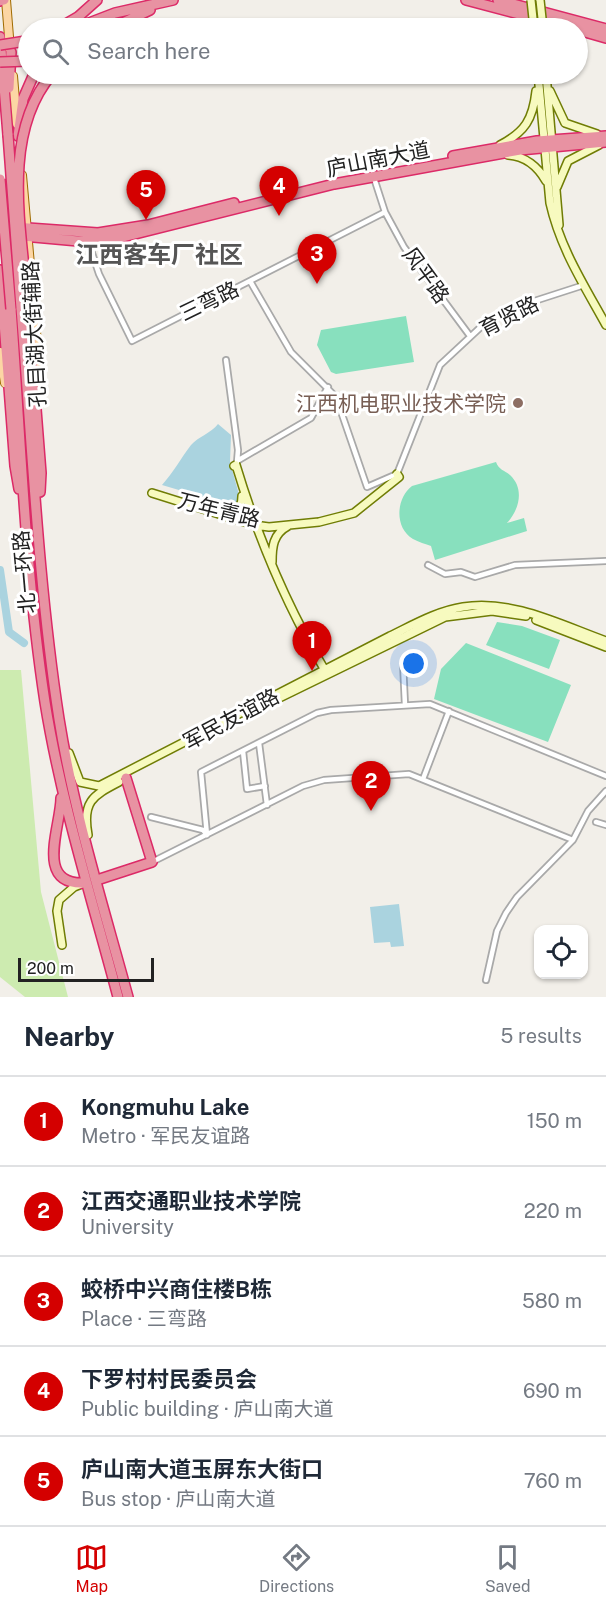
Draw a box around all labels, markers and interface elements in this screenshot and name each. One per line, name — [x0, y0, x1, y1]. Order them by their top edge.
search box — [18, 18, 588, 84]
icon: search — [39, 35, 72, 68]
text: Search here — [87, 38, 211, 64]
street label: 庐山南大道 — [324, 137, 432, 181]
pin: 4 — [260, 166, 298, 216]
pin: 5 — [126, 170, 166, 220]
pin: 3 — [298, 234, 336, 284]
district label: 江西客车厂社区 — [75, 240, 243, 268]
street label: 风平路 — [397, 242, 455, 308]
street label: 孔目湖大街辅路 — [18, 260, 50, 408]
street label: 三弯路 — [175, 276, 243, 326]
street label: 育贤路 — [475, 291, 543, 341]
place label: 江西机电职业技术学院 — [296, 391, 506, 416]
marker: 江西机电职业技术学院 — [511, 396, 525, 410]
street label: 万年青路 — [175, 488, 263, 532]
street label: 北一环路 — [8, 529, 40, 615]
pin: 1 — [292, 622, 332, 671]
your location — [399, 649, 428, 678]
street label: 军民友谊路 — [179, 683, 283, 755]
pin: 2 — [352, 762, 391, 811]
map controls — [534, 925, 588, 979]
button: locate — [534, 925, 588, 979]
scale bar — [18, 955, 154, 983]
text: 200 m — [27, 959, 74, 978]
text: Nearby — [24, 1021, 114, 1052]
text: 5 results — [500, 1024, 582, 1048]
text: Kongmuhu Lake — [81, 1094, 249, 1120]
text: 1 — [39, 1109, 48, 1133]
text: 150 m — [527, 1109, 582, 1133]
text: Metro · 军民友谊路 — [81, 1124, 250, 1148]
text: 江西交通职业技术学院 — [81, 1188, 301, 1214]
text: 2 — [37, 1199, 50, 1223]
text: 220 m — [524, 1199, 582, 1223]
text: University — [81, 1215, 174, 1239]
text: 蛟桥中兴商住楼B栋 — [81, 1276, 272, 1302]
text: 3 — [37, 1289, 50, 1313]
text: 580 m — [522, 1289, 582, 1313]
text: Place · 三弯路 — [81, 1307, 207, 1331]
text: 下罗村村民委员会 — [81, 1366, 257, 1392]
text: 4 — [37, 1379, 50, 1403]
text: 690 m — [523, 1379, 582, 1403]
text: Public building · 庐山南大道 — [81, 1397, 333, 1421]
text: 庐山南大道玉屏东大街口 — [81, 1456, 323, 1482]
text: 5 — [37, 1469, 50, 1493]
text: 760 m — [524, 1469, 582, 1493]
text: Bus stop · 庐山南大道 — [81, 1487, 276, 1511]
tab: Map — [75, 1541, 108, 1596]
tab: Directions — [259, 1541, 334, 1596]
tab: Saved — [485, 1541, 531, 1596]

